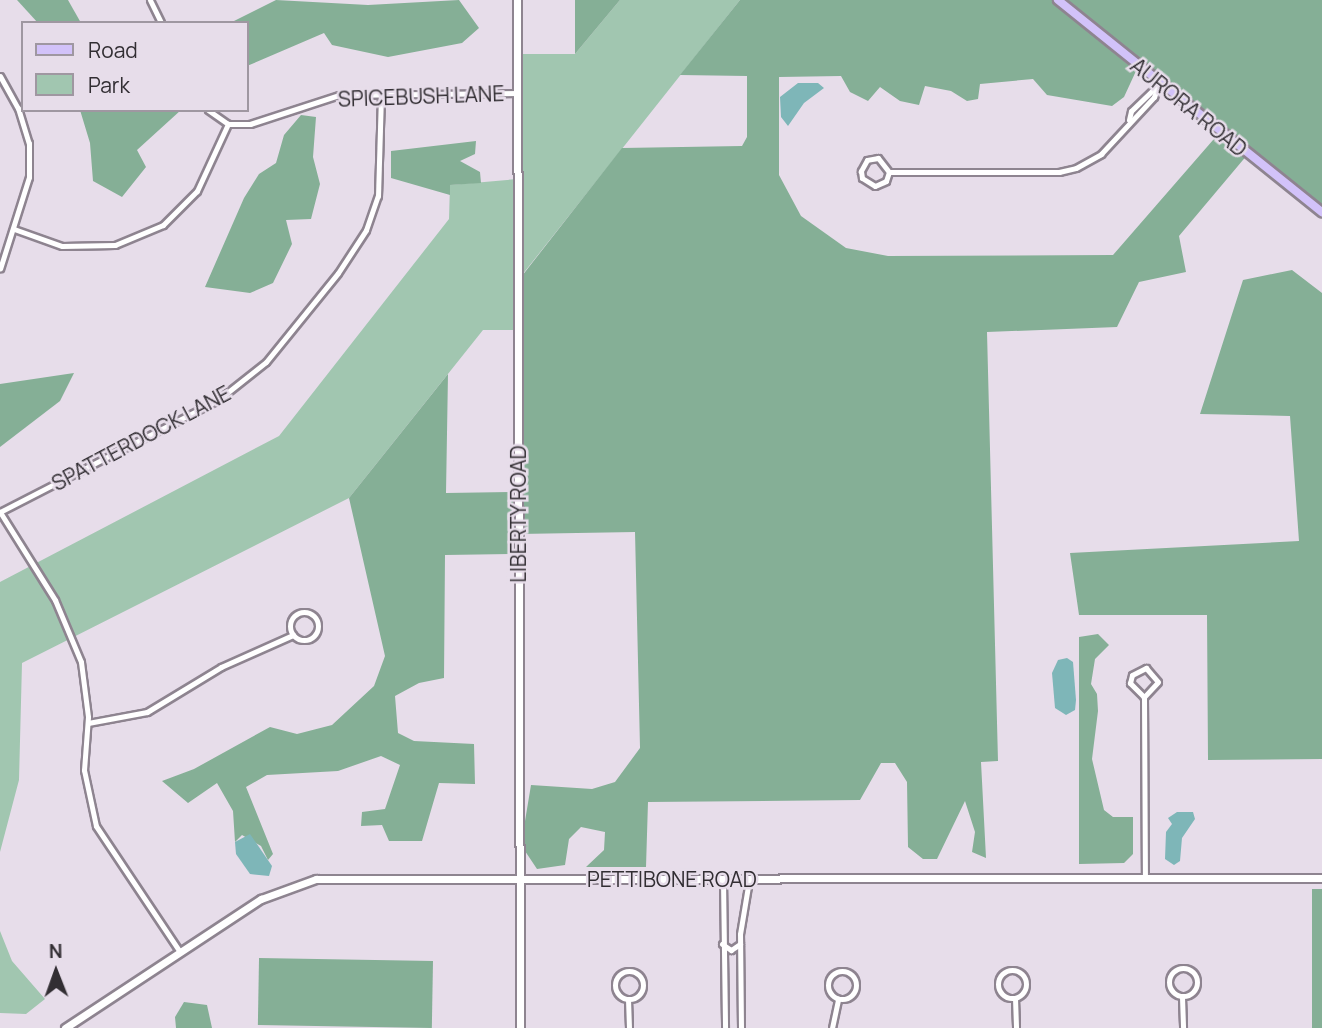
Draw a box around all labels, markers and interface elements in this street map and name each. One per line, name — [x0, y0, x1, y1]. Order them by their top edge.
legend — [21, 21, 248, 112]
text: Road — [88, 36, 138, 64]
street label: AURORA ROAD — [1126, 52, 1252, 162]
text: Park — [88, 71, 130, 99]
street label: SPICEBUSH LANE — [337, 81, 505, 111]
street label: SPATTERDOCK LANE — [47, 380, 235, 496]
street label: LIBERTY ROAD — [505, 445, 531, 583]
street label: PETTIBONE ROAD — [587, 866, 757, 892]
north arrow — [21, 937, 91, 1007]
text: N — [49, 938, 63, 964]

